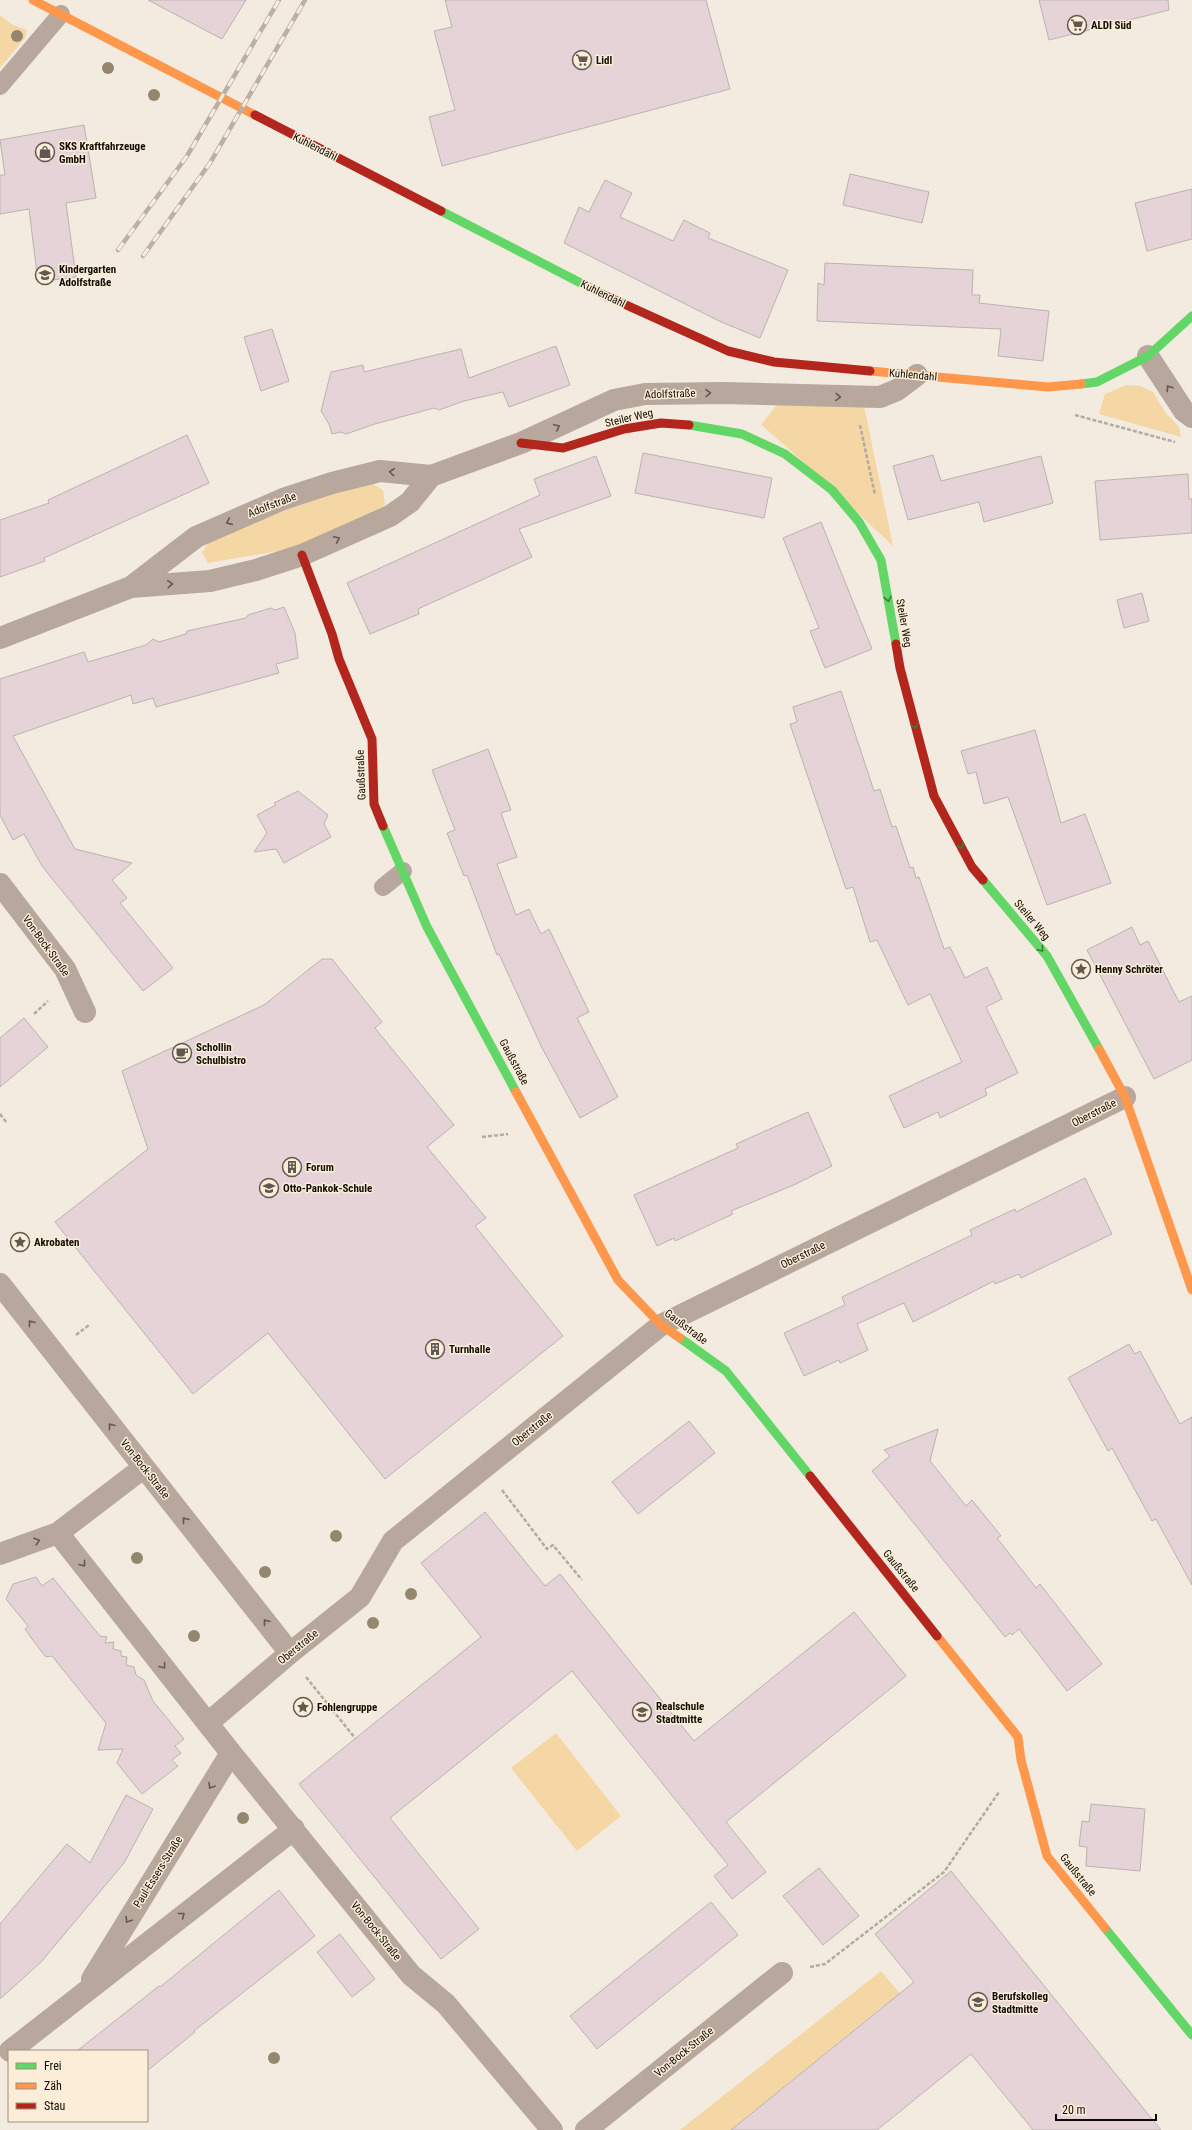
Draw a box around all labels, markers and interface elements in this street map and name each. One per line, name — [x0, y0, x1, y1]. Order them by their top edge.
supermarket icon: ALDI Süd — [1066, 14, 1088, 36]
place label: ALDI Süd — [1091, 19, 1131, 32]
supermarket icon: Lidl — [571, 49, 593, 71]
place label: Lidl — [596, 54, 612, 67]
street label: Kuhlendahl — [291, 130, 339, 164]
place label: SKS Kraftfahrzeuge GmbH — [59, 140, 145, 166]
shop icon: SKS Kraftfahrzeuge GmbH — [34, 141, 56, 163]
place label: Kindergarten Adolfstraße — [59, 263, 116, 289]
school or university icon: Kindergarten Adolfstraße — [34, 264, 56, 286]
street label: Kuhlendahl — [579, 278, 627, 310]
street label: Kuhlendahl — [888, 366, 938, 384]
one-way arrow — [1166, 385, 1174, 392]
street label: Adolfstraße — [644, 387, 696, 401]
one-way arrow — [705, 389, 711, 397]
one-way arrow — [835, 393, 841, 401]
street label: Steiler Weg — [604, 406, 654, 430]
one-way arrow — [552, 424, 560, 432]
one-way arrow — [389, 467, 395, 476]
street label: Adolfstraße — [246, 490, 298, 520]
one-way arrow — [226, 517, 233, 525]
one-way arrow — [333, 536, 340, 544]
one-way arrow — [167, 579, 173, 588]
one-way arrow — [883, 596, 891, 602]
street label: Steiler Weg — [893, 598, 915, 648]
one-way arrow — [910, 722, 919, 729]
street label: Gaußstraße — [354, 750, 368, 800]
one-way arrow — [957, 842, 964, 849]
street label: Steiler Weg — [1011, 897, 1053, 943]
street label: Von-Bock-Straße — [20, 913, 72, 979]
one-way arrow — [1036, 944, 1043, 951]
place icon: Henny Schröter — [1070, 958, 1092, 980]
place label: Henny Schröter — [1095, 963, 1163, 976]
street label: Gaußstraße — [496, 1037, 532, 1087]
place label: Schollin Schulbistro — [196, 1041, 247, 1067]
cafe icon: Schollin Schulbistro — [171, 1042, 193, 1064]
street label: Oberstraße — [1070, 1096, 1118, 1130]
building icon: Forum — [281, 1156, 303, 1178]
place label: Forum — [306, 1161, 334, 1174]
school or university icon: Otto-Pankok-Schule — [258, 1177, 280, 1199]
place label: Otto-Pankok-Schule — [283, 1182, 372, 1195]
place icon: Akrobaten — [9, 1231, 31, 1253]
place label: Akrobaten — [34, 1236, 79, 1249]
street label: Oberstraße — [779, 1239, 827, 1271]
street label: Gaußstraße — [662, 1307, 710, 1347]
one-way arrow — [29, 1321, 36, 1328]
building icon: Turnhalle — [424, 1338, 446, 1360]
place label: Turnhalle — [449, 1343, 490, 1356]
street label: Oberstraße — [509, 1409, 555, 1449]
one-way arrow — [109, 1423, 116, 1430]
street label: Von-Bock-Straße — [118, 1437, 172, 1501]
one-way arrow — [183, 1518, 190, 1525]
one-way arrow — [33, 1537, 40, 1546]
street label: Gaußstraße — [880, 1547, 922, 1595]
one-way arrow — [78, 1559, 85, 1566]
one-way arrow — [263, 1620, 270, 1627]
street label: Oberstraße — [275, 1627, 321, 1667]
one-way arrow — [159, 1662, 166, 1669]
place icon: Fohlengruppe — [292, 1696, 314, 1718]
place label: Realschule Stadtmitte — [656, 1700, 704, 1726]
place label: Fohlengruppe — [317, 1701, 377, 1714]
school or university icon: Realschule Stadtmitte — [631, 1701, 653, 1723]
one-way arrow — [208, 1782, 216, 1789]
street label: Paul-Essers-Straße — [131, 1834, 185, 1910]
street label: Gaußstraße — [1057, 1851, 1099, 1899]
street label: Von-Bock-Straße — [348, 1899, 404, 1963]
one-way arrow — [177, 1913, 184, 1920]
one-way arrow — [125, 1916, 133, 1923]
place label: Berufskolleg Stadtmitte — [992, 1990, 1048, 2016]
school or university icon: Berufskolleg Stadtmitte — [967, 1991, 989, 2013]
street label: Von-Bock-Straße — [652, 2024, 716, 2080]
legend — [8, 2050, 148, 2122]
text: Frei — [44, 2059, 62, 2073]
text: Zäh — [44, 2079, 62, 2093]
scale bar — [1056, 2096, 1156, 2122]
text: Stau — [44, 2099, 66, 2113]
text: 20 m — [1062, 2103, 1086, 2117]

